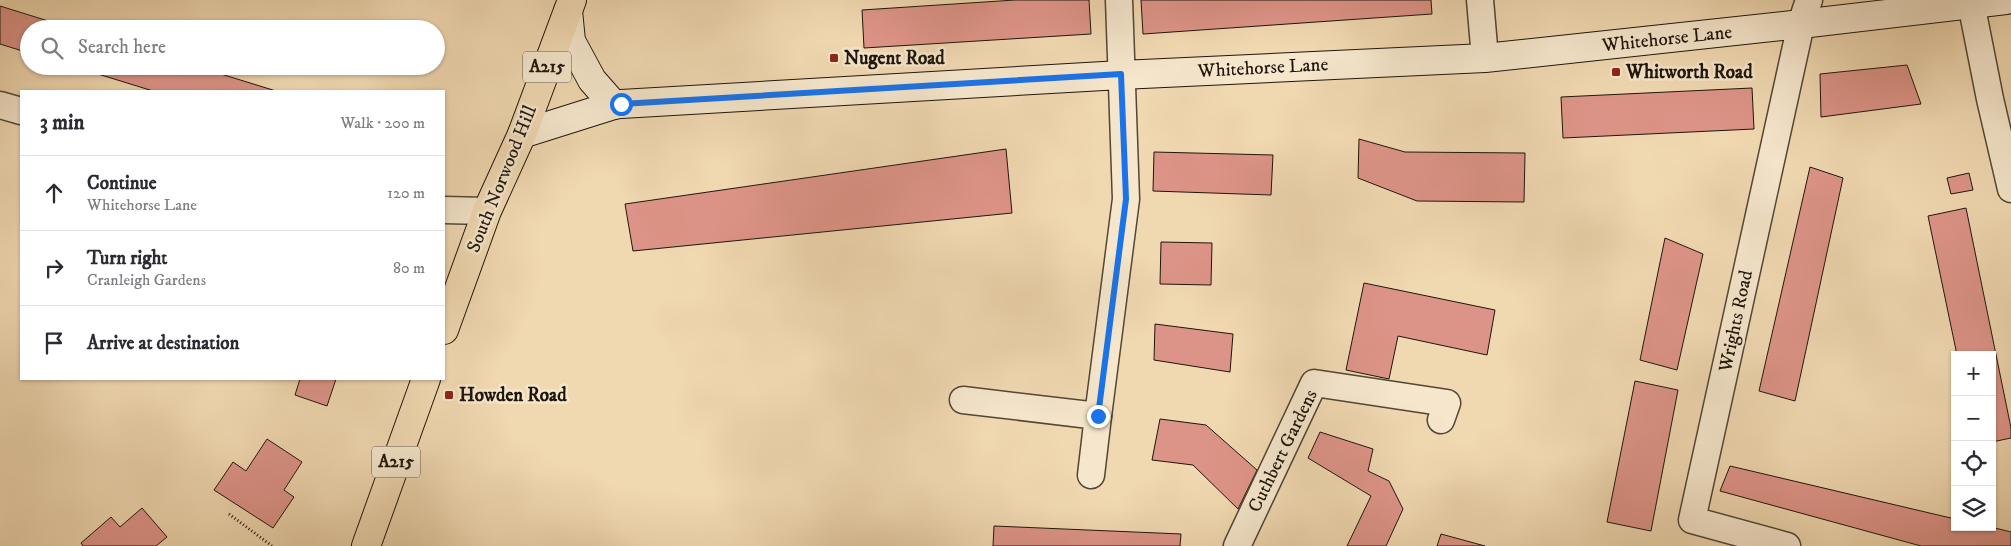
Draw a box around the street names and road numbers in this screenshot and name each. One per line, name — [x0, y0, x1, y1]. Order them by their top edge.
street label: Whitehorse Lane — [1600, 21, 1733, 57]
road number: A215 — [523, 52, 571, 82]
street label: Whitehorse Lane — [1196, 53, 1329, 83]
street label: South Norwood Hill — [462, 102, 542, 256]
street label: Wrights Road — [1714, 268, 1758, 375]
street label: Cuthbert Gardens — [1243, 386, 1323, 516]
road number: A215 — [372, 447, 420, 478]

